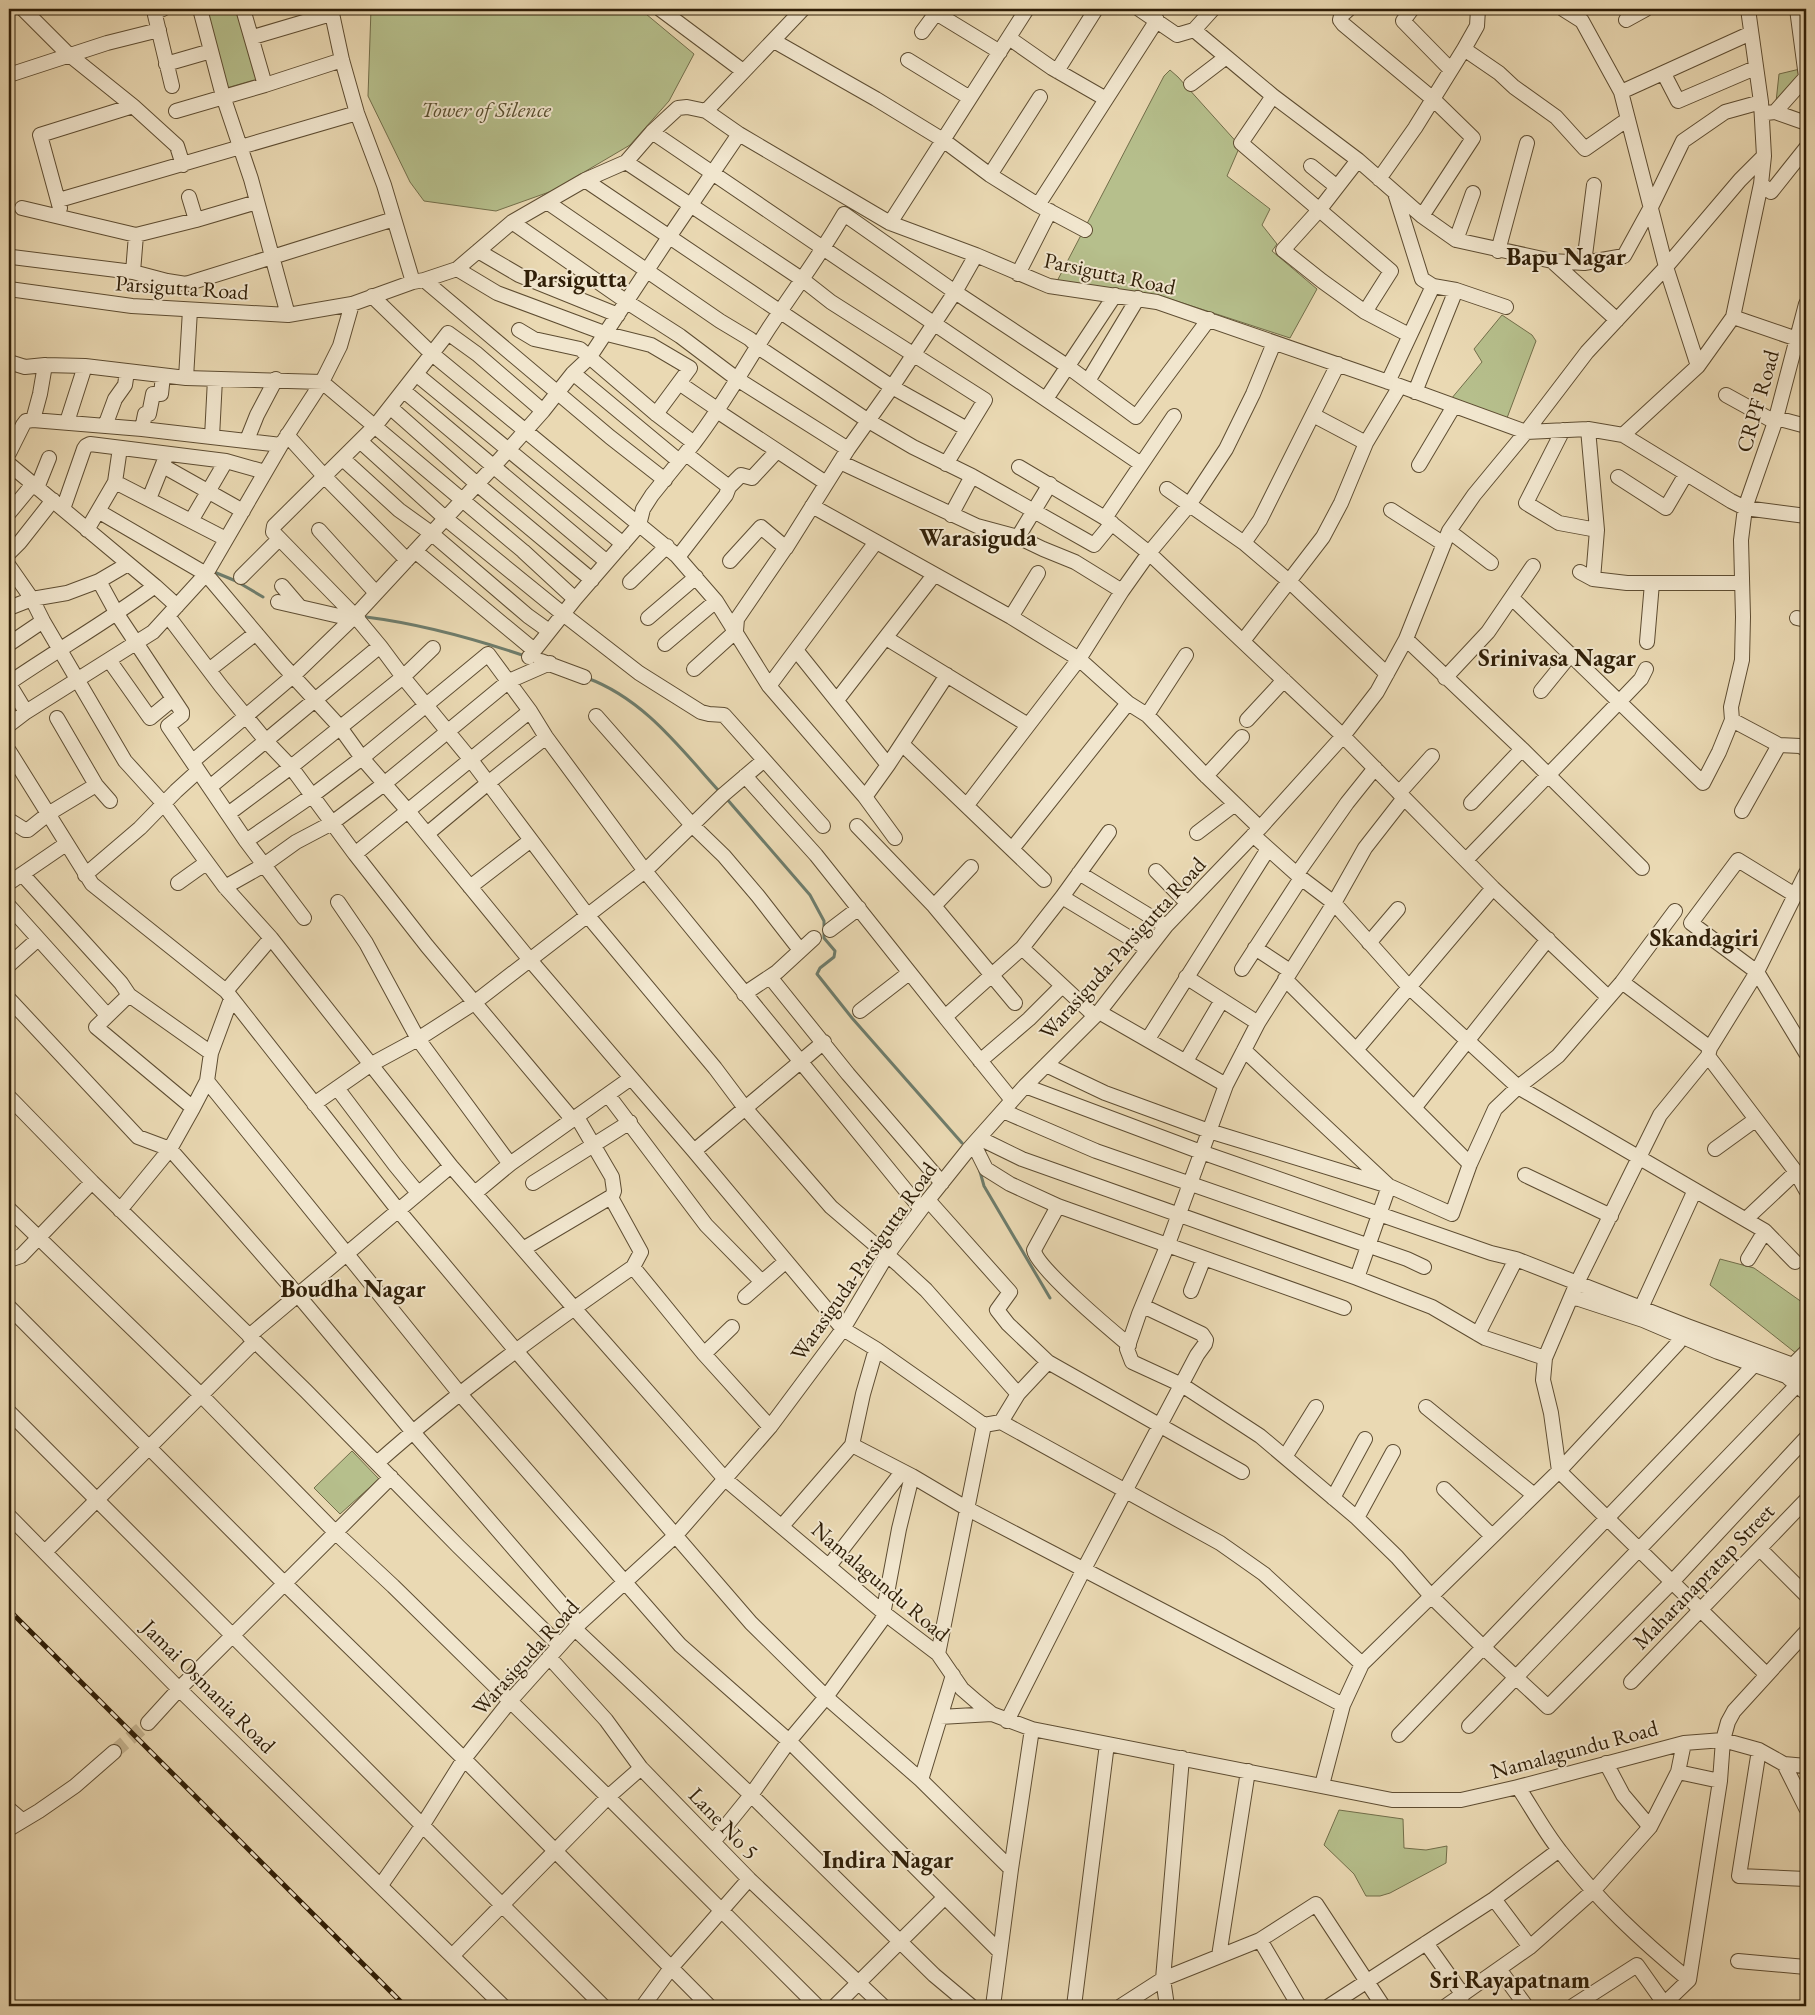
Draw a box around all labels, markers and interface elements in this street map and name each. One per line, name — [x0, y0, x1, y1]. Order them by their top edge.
park label: Tower of Silence — [421, 95, 551, 124]
district label: Bapu Nagar — [1506, 241, 1626, 273]
street label: Parsigutta Road — [1041, 245, 1179, 302]
district label: Parsigutta — [523, 263, 627, 295]
street label: Parsigutta Road — [114, 268, 251, 307]
street label: CRPF Road — [1729, 346, 1786, 456]
district label: Warasiguda — [919, 522, 1037, 554]
district label: Srinivasa Nagar — [1478, 642, 1636, 674]
street label: Warasiguda-Parsigutta Road — [1033, 850, 1213, 1046]
district label: Skandagiri — [1650, 922, 1758, 954]
street label: Warasiguda-Parsigutta Road — [784, 1155, 944, 1366]
district label: Boudha Nagar — [280, 1273, 426, 1305]
street label: Maharanapratap Street — [1626, 1497, 1781, 1656]
street label: Namalagundu Road — [805, 1515, 957, 1648]
street label: Warasiguda Road — [465, 1592, 586, 1722]
street label: Jamai Osmania Road — [134, 1612, 282, 1760]
street label: Namalagundu Road — [1487, 1713, 1662, 1786]
street label: Lane No 5 — [682, 1781, 765, 1866]
district label: Indira Nagar — [823, 1844, 953, 1876]
district label: Sri Rayapatnam — [1430, 1964, 1590, 1996]

